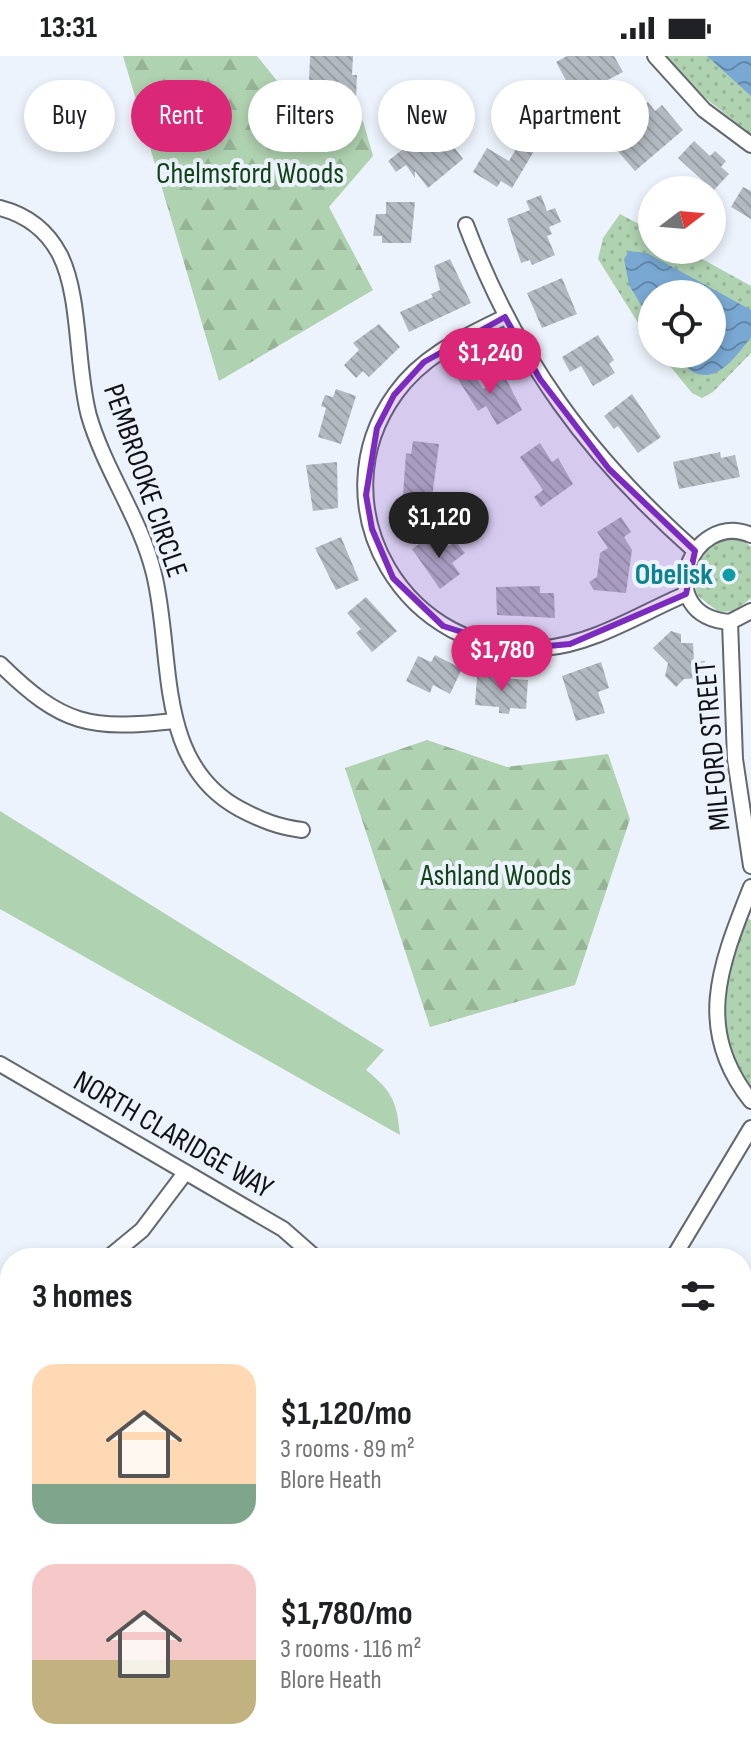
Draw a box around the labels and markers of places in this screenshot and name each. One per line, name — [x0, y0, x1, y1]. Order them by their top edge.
pin: $1,240 — [425, 328, 555, 396]
pin: $1,120 — [374, 492, 504, 560]
place label: Obelisk — [635, 557, 713, 593]
marker: Obelisk — [720, 566, 738, 584]
pin: $1,780 — [437, 625, 567, 693]

